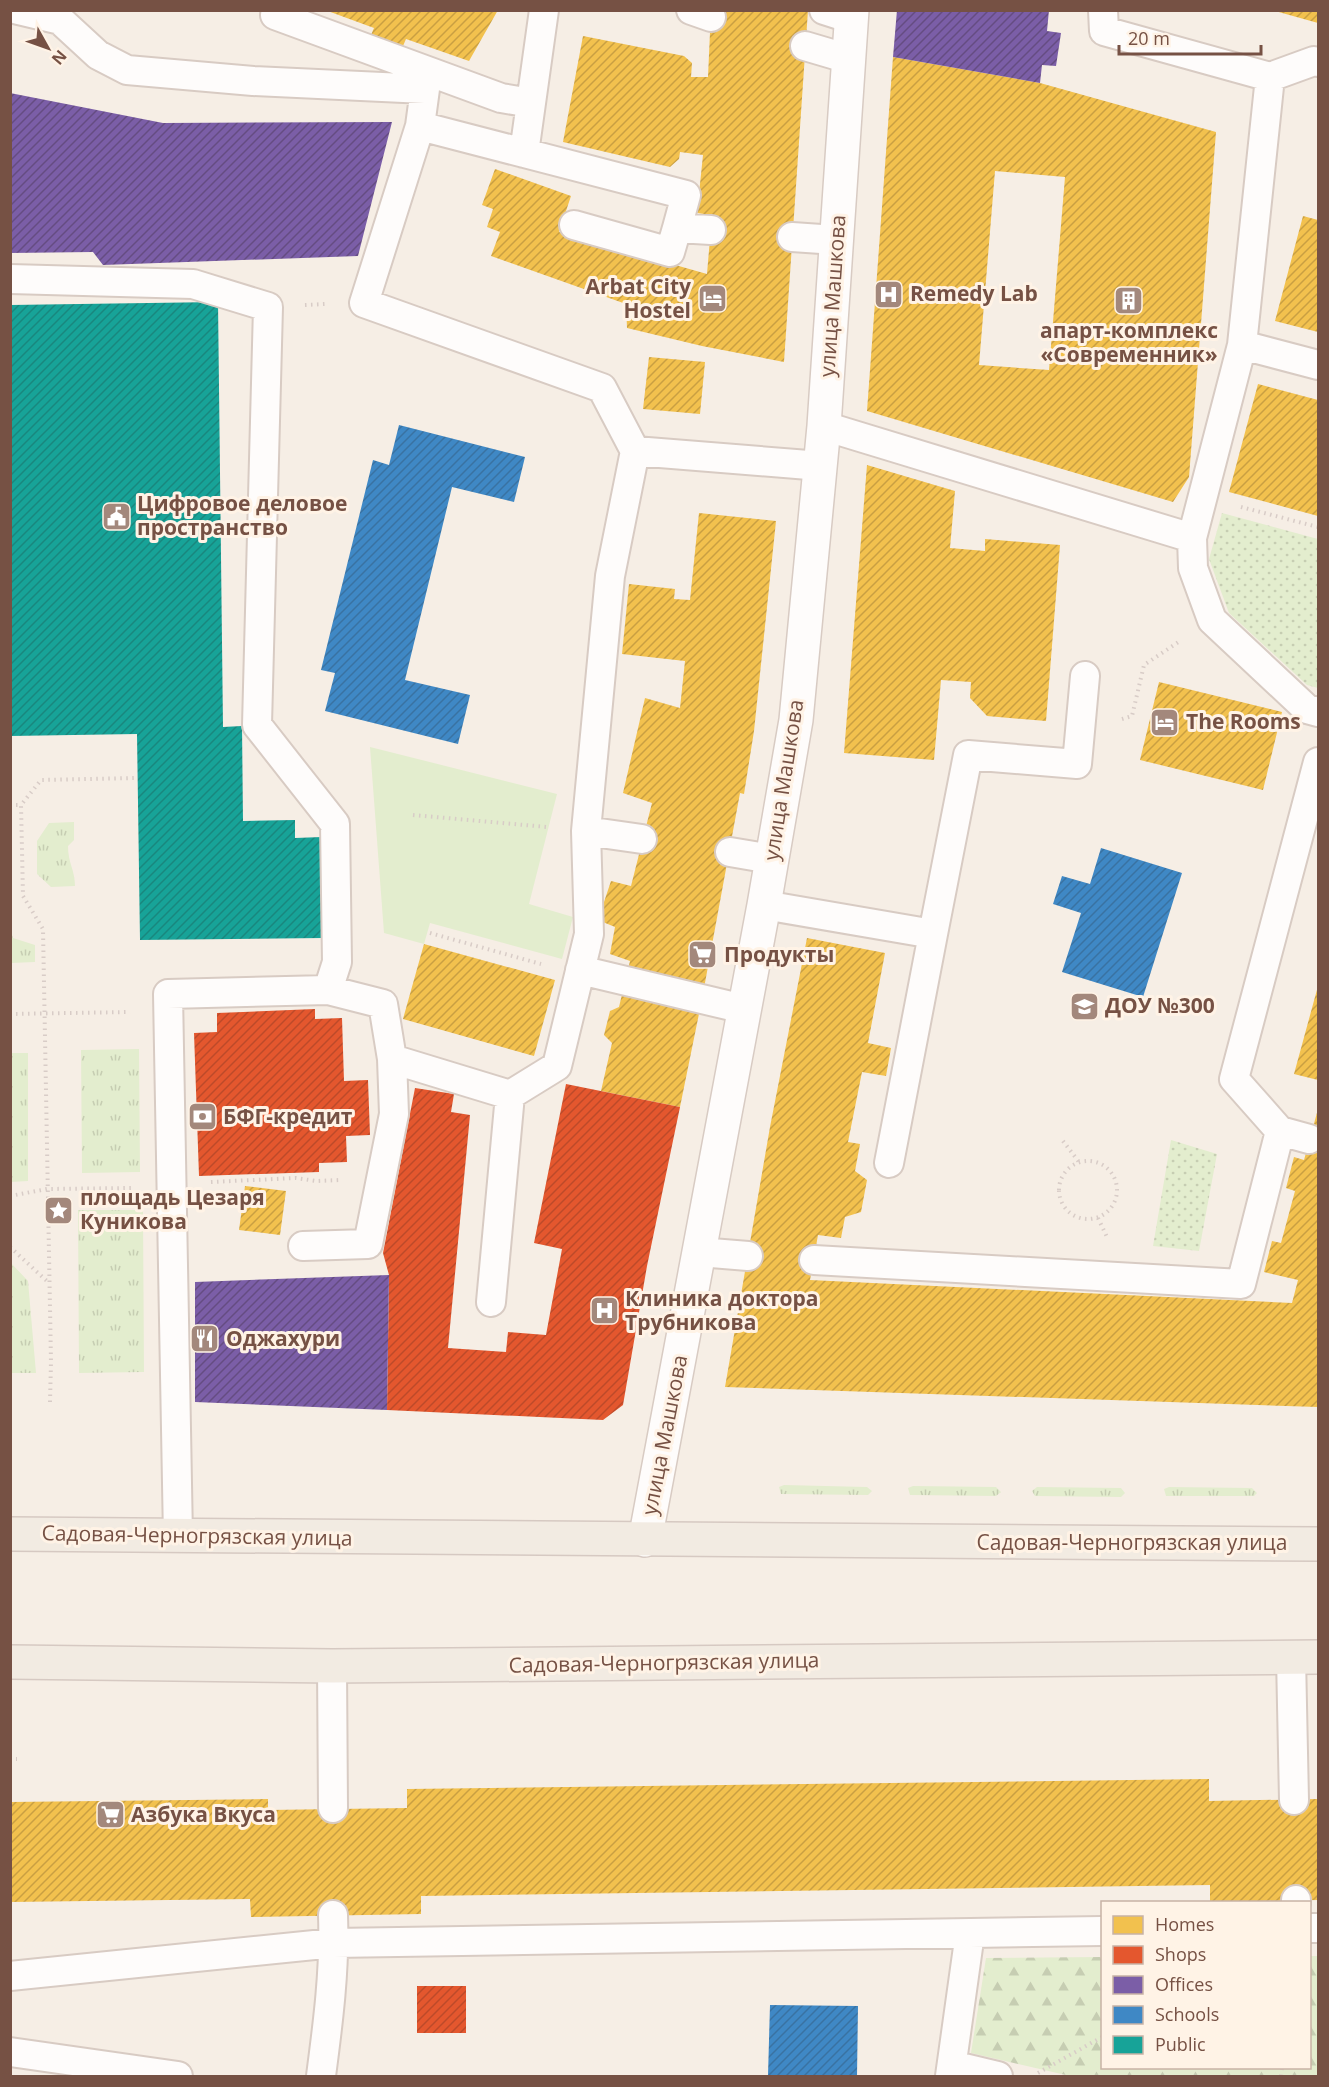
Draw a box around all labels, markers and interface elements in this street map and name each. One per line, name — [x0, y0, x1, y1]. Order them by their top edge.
north arrow — [18, 18, 78, 78]
scale bar — [1119, 18, 1262, 56]
text: 20 m — [1128, 26, 1170, 50]
text: N — [47, 46, 72, 70]
street label: улица Машкова — [812, 214, 852, 378]
place label: Arbat City Hostel — [586, 272, 691, 324]
hospital icon: Remedy Lab — [873, 278, 905, 310]
place label: Remedy Lab — [910, 279, 1038, 307]
hotel icon: Arbat City Hostel — [696, 283, 728, 315]
building icon: апарт-комплекс «Современник» — [1113, 284, 1145, 316]
place label: апарт-комплекс «Современник» — [1040, 316, 1218, 368]
place label: Цифровое деловое пространство — [137, 489, 348, 541]
public building icon: Цифровое деловое пространство — [100, 500, 132, 532]
street label: улица Машкова — [756, 697, 810, 862]
hotel icon: The Rooms — [1149, 706, 1181, 738]
place label: The Rooms — [1186, 707, 1301, 735]
supermarket icon: Продукты — [687, 939, 719, 971]
place label: Продукты — [724, 940, 834, 968]
school or university icon: ДОУ №300 — [1068, 990, 1100, 1022]
place label: ДОУ №300 — [1105, 991, 1215, 1019]
bank icon: БФГ-кредит — [186, 1101, 218, 1133]
place label: БФГ-кредит — [223, 1102, 353, 1130]
place label: площадь Цезаря Куникова — [80, 1183, 265, 1235]
place icon: площадь Цезаря Куникова — [43, 1194, 75, 1226]
place label: Клиника доктора Трубникова — [625, 1284, 819, 1336]
hospital icon: Клиника доктора Трубникова — [588, 1295, 620, 1327]
restaurant icon: Оджахури — [189, 1323, 221, 1355]
place label: Оджахури — [226, 1324, 340, 1352]
street label: улица Машкова — [635, 1352, 693, 1517]
street label: Садовая-Черногрязская улица — [41, 1518, 353, 1552]
street label: Садовая-Черногрязская улица — [977, 1528, 1287, 1556]
street label: Садовая-Черногрязская улица — [508, 1645, 820, 1679]
supermarket icon: Азбука Вкуса — [94, 1799, 126, 1831]
place label: Азбука Вкуса — [131, 1800, 276, 1828]
legend — [1101, 1901, 1311, 2069]
text: Homes — [1155, 1912, 1214, 1936]
text: Shops — [1155, 1942, 1206, 1966]
text: Offices — [1155, 1972, 1213, 1996]
text: Schools — [1155, 2002, 1219, 2026]
text: Public — [1155, 2032, 1206, 2056]

